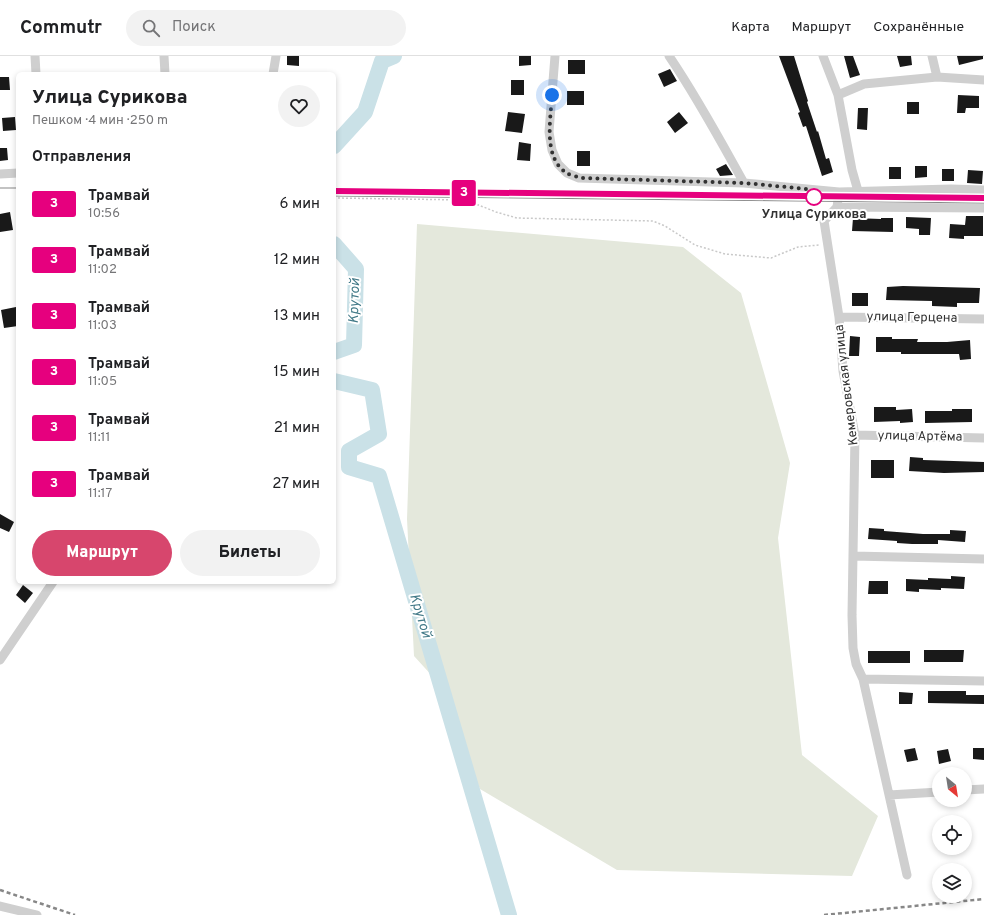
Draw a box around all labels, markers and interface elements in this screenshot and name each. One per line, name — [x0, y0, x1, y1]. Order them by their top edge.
search box — [126, 10, 406, 46]
text: Commutr — [20, 16, 102, 40]
icon: search — [140, 17, 162, 39]
text: Поиск — [172, 18, 216, 37]
text: Карта — [731, 19, 770, 36]
text: Маршрут — [792, 19, 851, 36]
text: Сохранённые — [873, 19, 964, 36]
button: heart — [278, 85, 320, 127]
your location — [542, 85, 562, 105]
text: Улица Сурикова — [32, 86, 188, 110]
text: Пешком · 4 мин · 250 m — [32, 113, 168, 129]
text: Отправления — [32, 148, 131, 167]
line badge: 3 — [451, 180, 477, 206]
text: 3 — [460, 184, 468, 201]
text: Трамвай — [88, 187, 150, 206]
marker: Улица Сурикова — [805, 188, 823, 206]
text: 3 — [50, 195, 58, 212]
text: 6 мин — [280, 195, 320, 214]
text: 10:56 — [88, 206, 120, 222]
place label: Улица Сурикова — [761, 207, 867, 223]
text: Трамвай — [88, 243, 150, 262]
text: 3 — [50, 251, 58, 268]
text: 12 мин — [274, 251, 320, 270]
text: 11:02 — [88, 262, 117, 278]
water label: Крутой — [346, 277, 364, 324]
text: Трамвай — [88, 299, 150, 318]
text: 3 — [50, 307, 58, 324]
text: 13 мин — [274, 307, 320, 326]
street label: улица Герцена — [866, 309, 958, 327]
text: 11:03 — [88, 318, 117, 334]
street label: Кемеровская улица — [832, 324, 862, 446]
text: Трамвай — [88, 355, 150, 374]
text: 3 — [50, 363, 58, 380]
text: 15 мин — [274, 363, 320, 382]
text: 11:05 — [88, 374, 117, 390]
text: Трамвай — [88, 411, 150, 430]
text: 3 — [50, 419, 58, 436]
text: 21 мин — [274, 419, 320, 438]
street label: улица Артёма — [877, 428, 963, 446]
text: 11:11 — [88, 430, 110, 446]
text: Трамвай — [88, 467, 150, 486]
text: 3 — [50, 475, 58, 492]
text: 27 мин — [272, 475, 320, 494]
text: 11:17 — [88, 486, 112, 502]
button: Маршрут — [32, 530, 172, 576]
button: Билеты — [180, 530, 320, 576]
water label: Крутой — [405, 592, 435, 641]
north arrow — [932, 767, 972, 807]
map controls — [932, 767, 972, 903]
button: locate — [932, 815, 972, 855]
button: layers — [932, 863, 972, 903]

